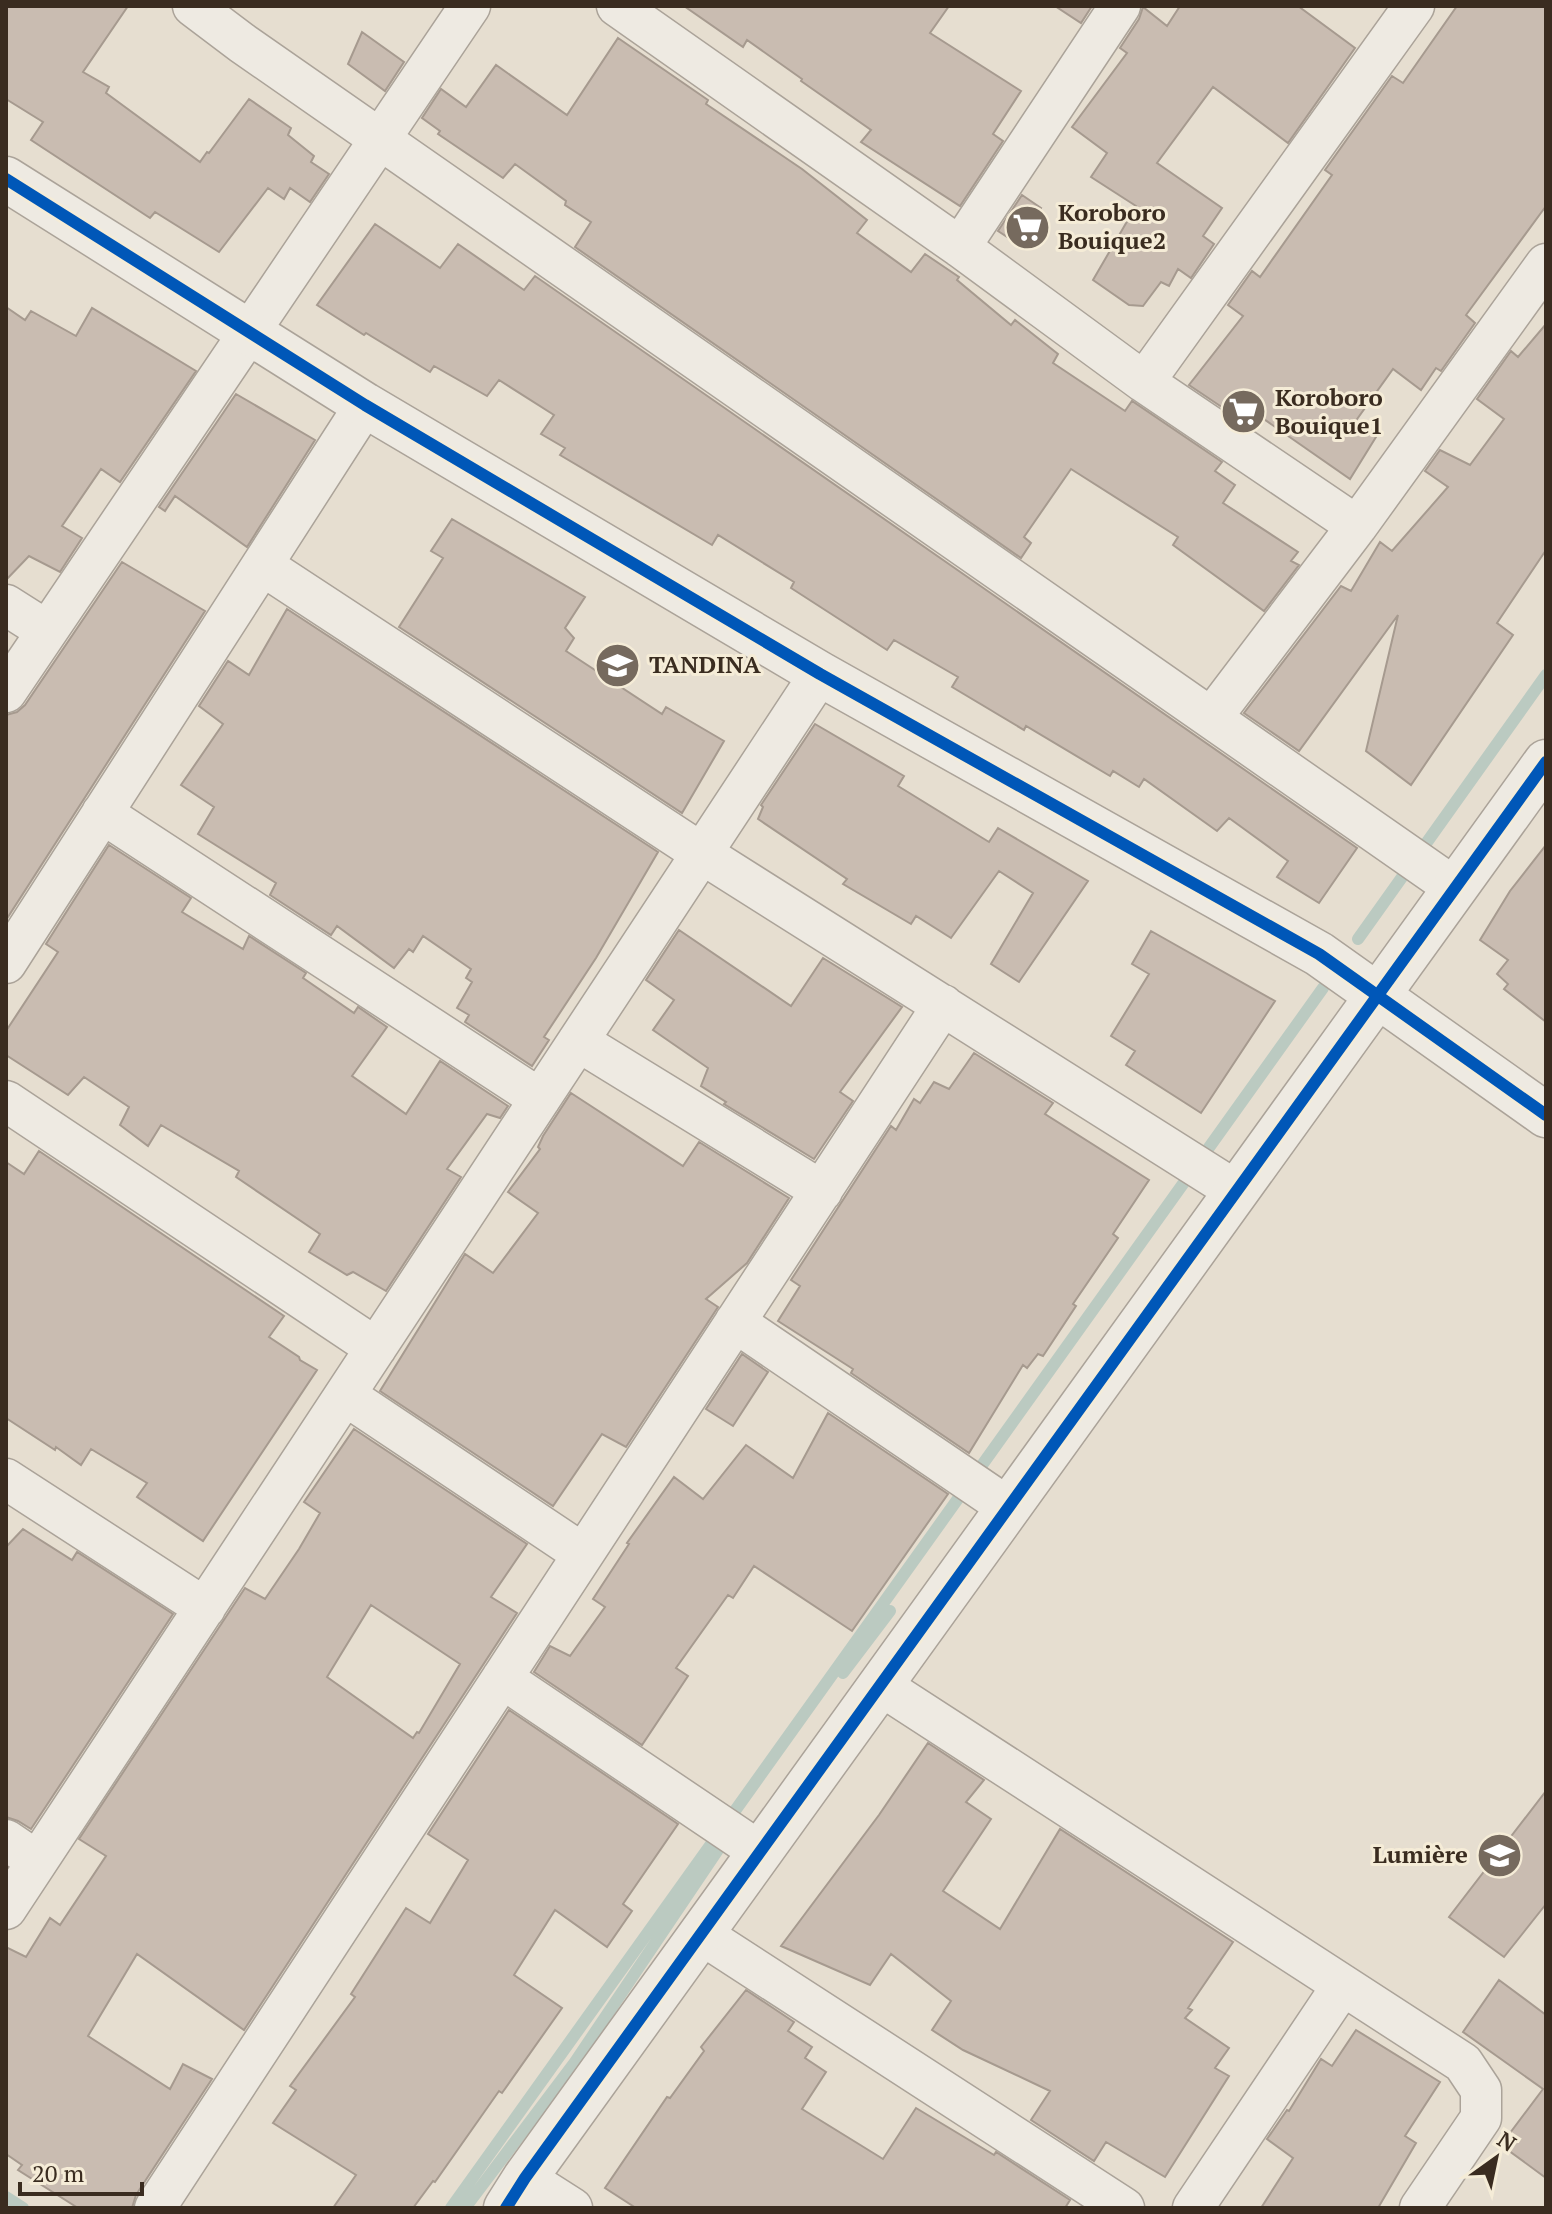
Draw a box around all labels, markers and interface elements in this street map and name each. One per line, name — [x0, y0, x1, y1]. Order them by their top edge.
place label: Koroboro Bouique2 — [1058, 196, 1166, 256]
supermarket icon: Koroboro Bouique2 — [1003, 203, 1051, 251]
place label: Koroboro Bouique1 — [1275, 381, 1383, 441]
supermarket icon: Koroboro Bouique1 — [1220, 388, 1268, 436]
school or university icon: TANDINA — [594, 641, 642, 689]
place label: TANDINA — [649, 648, 761, 680]
school or university icon: Lumière — [1475, 1831, 1523, 1879]
place label: Lumière — [1373, 1838, 1468, 1870]
north arrow — [1456, 2118, 1536, 2198]
text: N — [1492, 2124, 1522, 2158]
scale bar — [20, 2146, 142, 2196]
text: 20 m — [32, 2157, 84, 2189]

